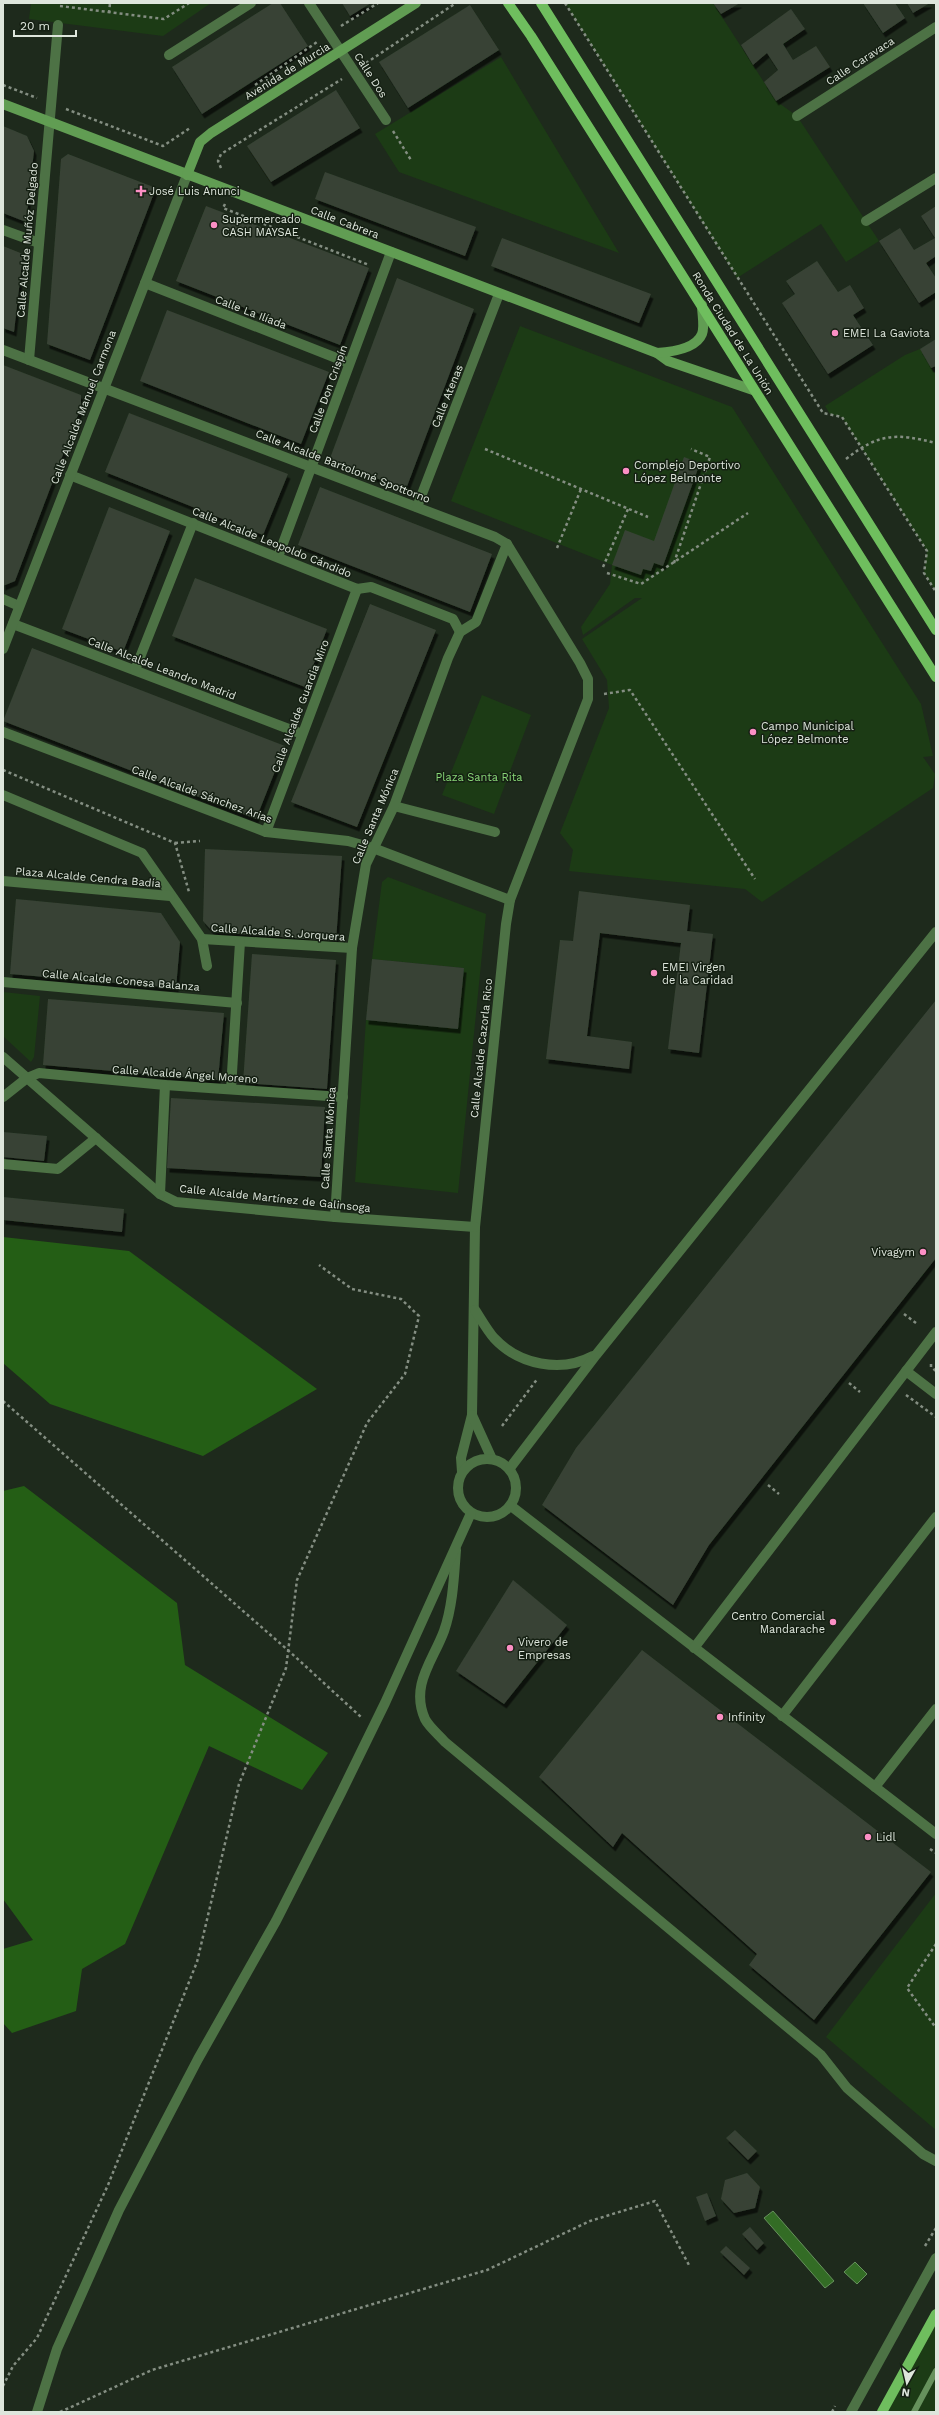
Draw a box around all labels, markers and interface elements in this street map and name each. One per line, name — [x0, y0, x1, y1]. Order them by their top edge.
scale bar — [14, 12, 76, 38]
text: 20 m — [20, 19, 50, 33]
street label: Calle Caravaca — [824, 34, 897, 88]
street label: Avenida de Murcia — [242, 40, 332, 103]
street label: Calle Dos — [351, 50, 390, 100]
street label: Calle Alcalde Muñóz Delgado — [14, 162, 41, 318]
place label: José Luis Anunci — [149, 185, 240, 198]
marker: José Luis Anunci — [136, 186, 146, 196]
street label: Calle Cabrera — [309, 203, 381, 242]
place label: Supermercado CASH MAYSAE — [222, 213, 301, 239]
marker: Supermercado CASH MAYSAE — [209, 220, 219, 230]
street label: Ronda Ciudad de La Unión — [689, 269, 776, 397]
street label: Calle La Ilíada — [213, 293, 289, 332]
place label: EMEI La Gaviota — [843, 327, 930, 340]
street label: Calle Alcalde Manuel Carmona — [48, 328, 119, 486]
marker: EMEI La Gaviota — [830, 328, 840, 338]
street label: Calle Don Crispín — [306, 343, 350, 435]
street label: Calle Atenas — [429, 363, 466, 430]
street label: Calle Alcalde Bartolomé Spottorno — [254, 427, 432, 506]
place label: Complejo Deportivo López Belmonte — [634, 459, 740, 485]
marker: Complejo Deportivo López Belmonte — [621, 466, 631, 476]
street label: Calle Alcalde Leopoldo Cándido — [190, 504, 353, 581]
street label: Calle Alcalde Leandro Madrid — [86, 634, 238, 703]
street label: Calle Alcalde Guardia Miro — [269, 638, 332, 775]
place label: Campo Municipal López Belmonte — [761, 720, 855, 746]
marker: Campo Municipal López Belmonte — [748, 727, 758, 737]
street label: Calle Alcalde Sánchez Arias — [130, 763, 274, 826]
street label: Calle Santa Mónica — [349, 766, 402, 866]
park label: Plaza Santa Rita — [435, 771, 523, 784]
street label: Plaza Alcalde Cendra Badía — [15, 865, 161, 890]
street label: Calle Alcalde S. Jorquera — [210, 921, 346, 944]
place label: EMEI Virgen de la Caridad — [662, 961, 733, 987]
street label: Calle Alcalde Conesa Balanza — [42, 967, 200, 994]
marker: EMEI Virgen de la Caridad — [649, 968, 659, 978]
street label: Calle Alcalde Cazorla Rico — [468, 978, 495, 1118]
street label: Calle Alcalde Ángel Moreno — [112, 1062, 258, 1086]
street label: Calle Santa Mónica — [318, 1086, 339, 1190]
street label: Calle Alcalde Martínez de Galinsoga — [179, 1182, 371, 1215]
place label: Vivagym — [871, 1246, 915, 1259]
marker: Vivagym — [918, 1247, 928, 1257]
place label: Centro Comercial Mandarache — [731, 1610, 826, 1636]
marker: Centro Comercial Mandarache — [828, 1617, 838, 1627]
place label: Vivero de Empresas — [518, 1636, 571, 1662]
marker: Vivero de Empresas — [505, 1643, 515, 1653]
place label: Infinity — [728, 1711, 766, 1724]
marker: Infinity — [715, 1712, 725, 1722]
place label: Lidl — [876, 1831, 896, 1844]
marker: Lidl — [863, 1832, 873, 1842]
north arrow — [887, 2363, 927, 2403]
text: N — [901, 2385, 911, 2399]

